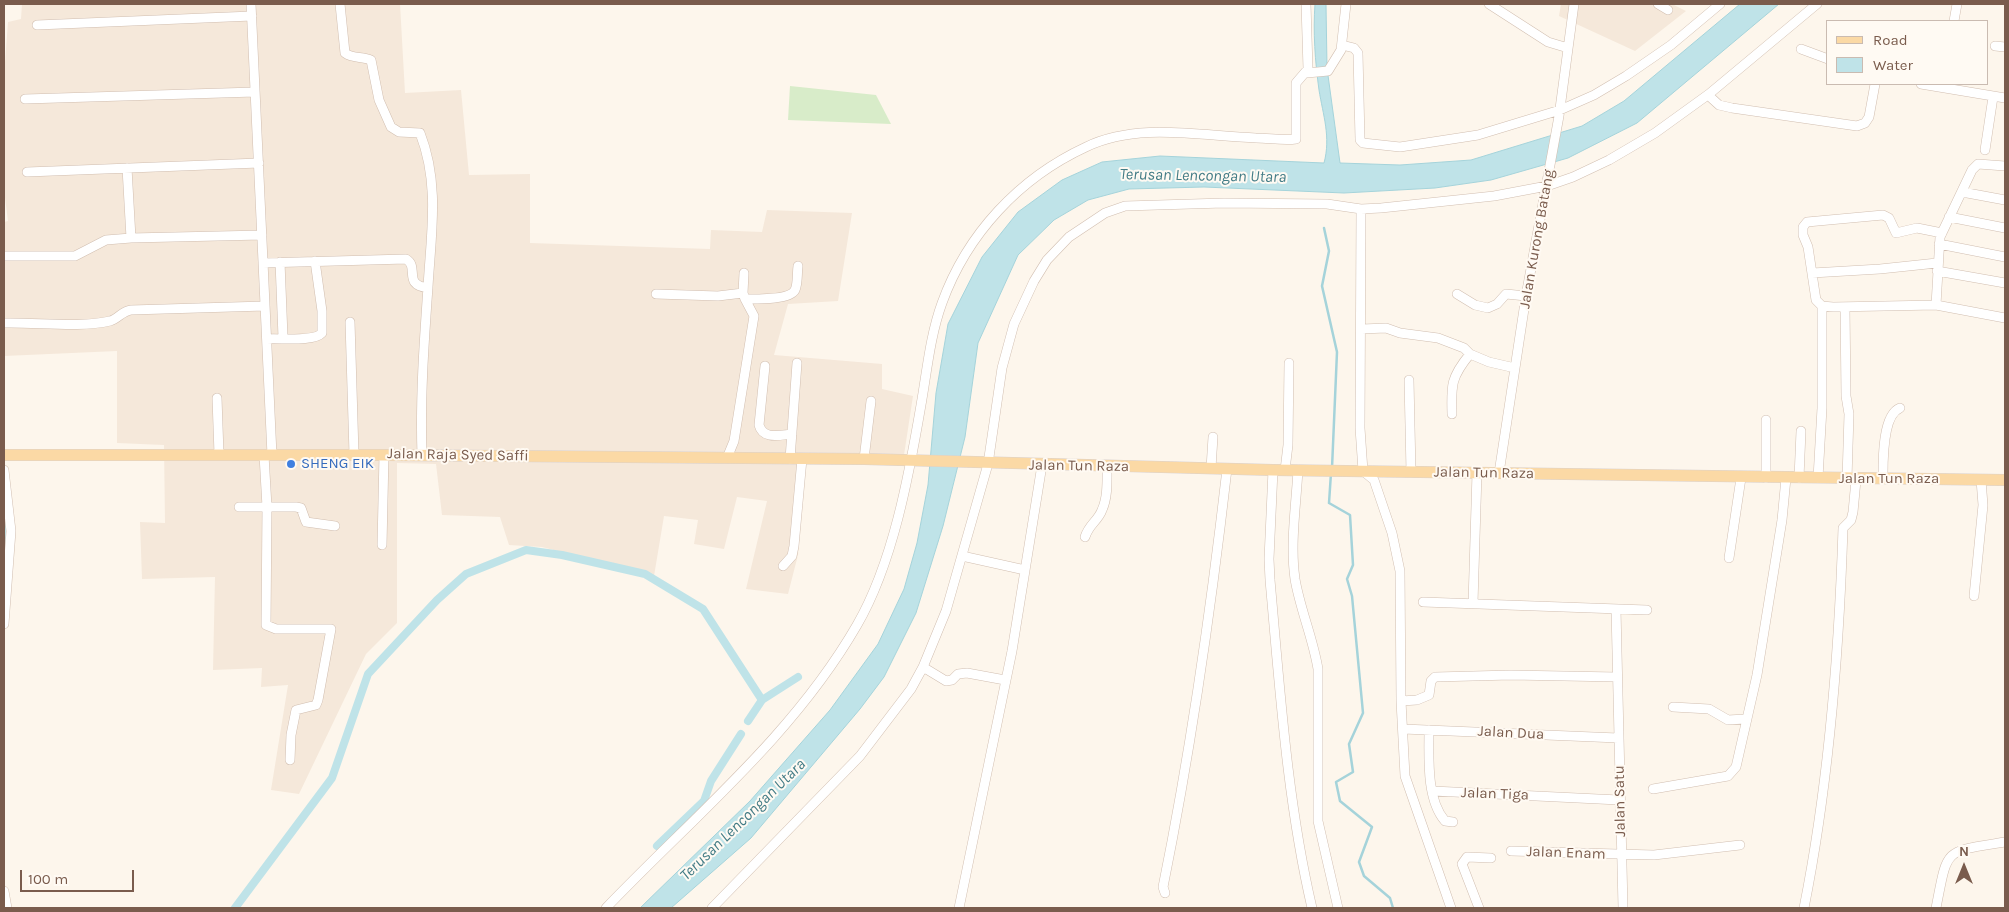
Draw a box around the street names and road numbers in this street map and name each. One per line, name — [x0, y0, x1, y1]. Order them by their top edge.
street label: Jalan Kurong Batang — [1516, 168, 1558, 310]
street label: Jalan Raja Syed Saffi — [387, 445, 529, 465]
street label: Jalan Tun Raza — [1029, 456, 1129, 476]
street label: Jalan Tun Raza — [1434, 463, 1534, 483]
street label: Jalan Tun Raza — [1839, 470, 1939, 488]
street label: Jalan Dua — [1477, 722, 1545, 744]
street label: Jalan Satu — [1610, 765, 1630, 837]
street label: Jalan Tiga — [1461, 784, 1529, 804]
street label: Jalan Enam — [1526, 843, 1606, 863]

